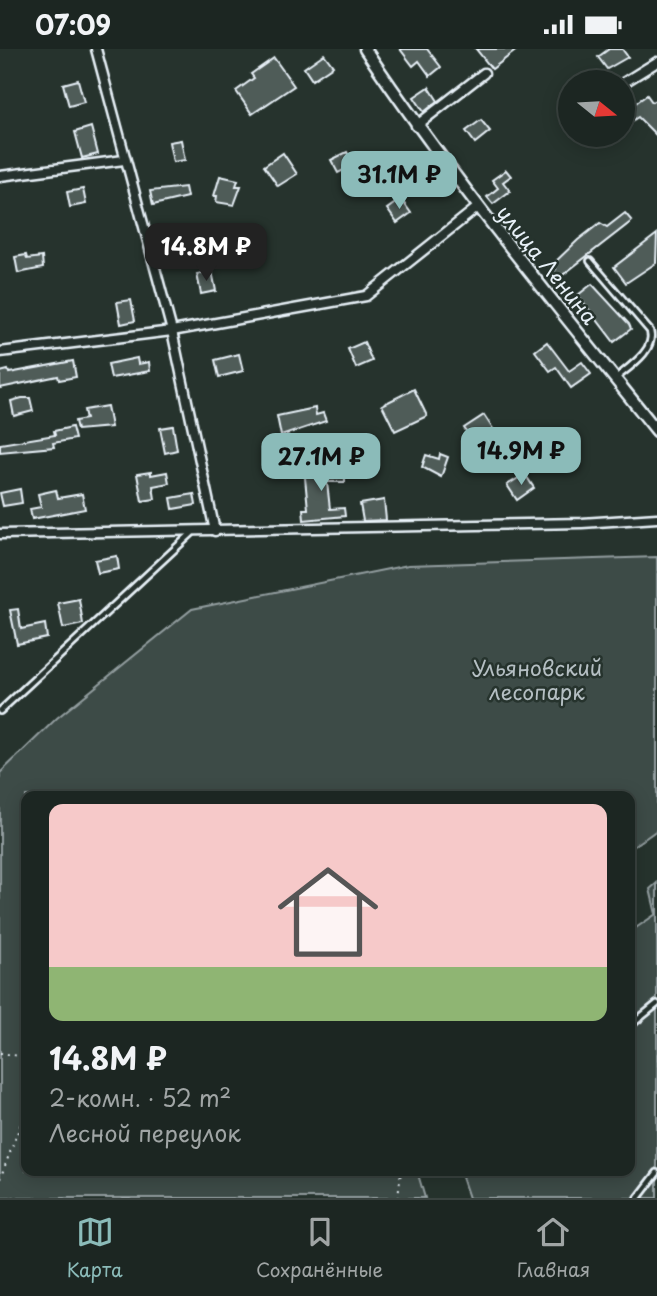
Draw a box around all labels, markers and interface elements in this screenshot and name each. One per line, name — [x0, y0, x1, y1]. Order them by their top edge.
text: 07:09 — [35, 5, 111, 44]
north arrow — [558, 70, 635, 147]
map controls — [558, 70, 635, 147]
pin: 31.1M ₽ — [334, 151, 464, 211]
text: 31.1M ₽ — [357, 156, 441, 191]
street label: улица Ленина — [490, 197, 607, 331]
pin: 14.8M ₽ — [141, 223, 271, 283]
text: 14.8M ₽ — [161, 228, 251, 263]
pin: 14.9M ₽ — [456, 427, 586, 487]
text: 14.9M ₽ — [477, 432, 565, 467]
pin: 27.1M ₽ — [256, 433, 386, 493]
text: 27.1M ₽ — [277, 438, 365, 473]
park label: Ульяновский лесопарк — [472, 651, 602, 707]
icon: home — [265, 849, 391, 975]
text: 14.8M ₽ — [49, 1035, 167, 1080]
text: 2-комн. · 52 m² — [49, 1080, 231, 1115]
text: Лесной переулок — [49, 1115, 241, 1150]
tab: Карта — [67, 1213, 123, 1283]
tab: Сохранённые — [256, 1213, 383, 1283]
tab: Главная — [517, 1213, 590, 1283]

